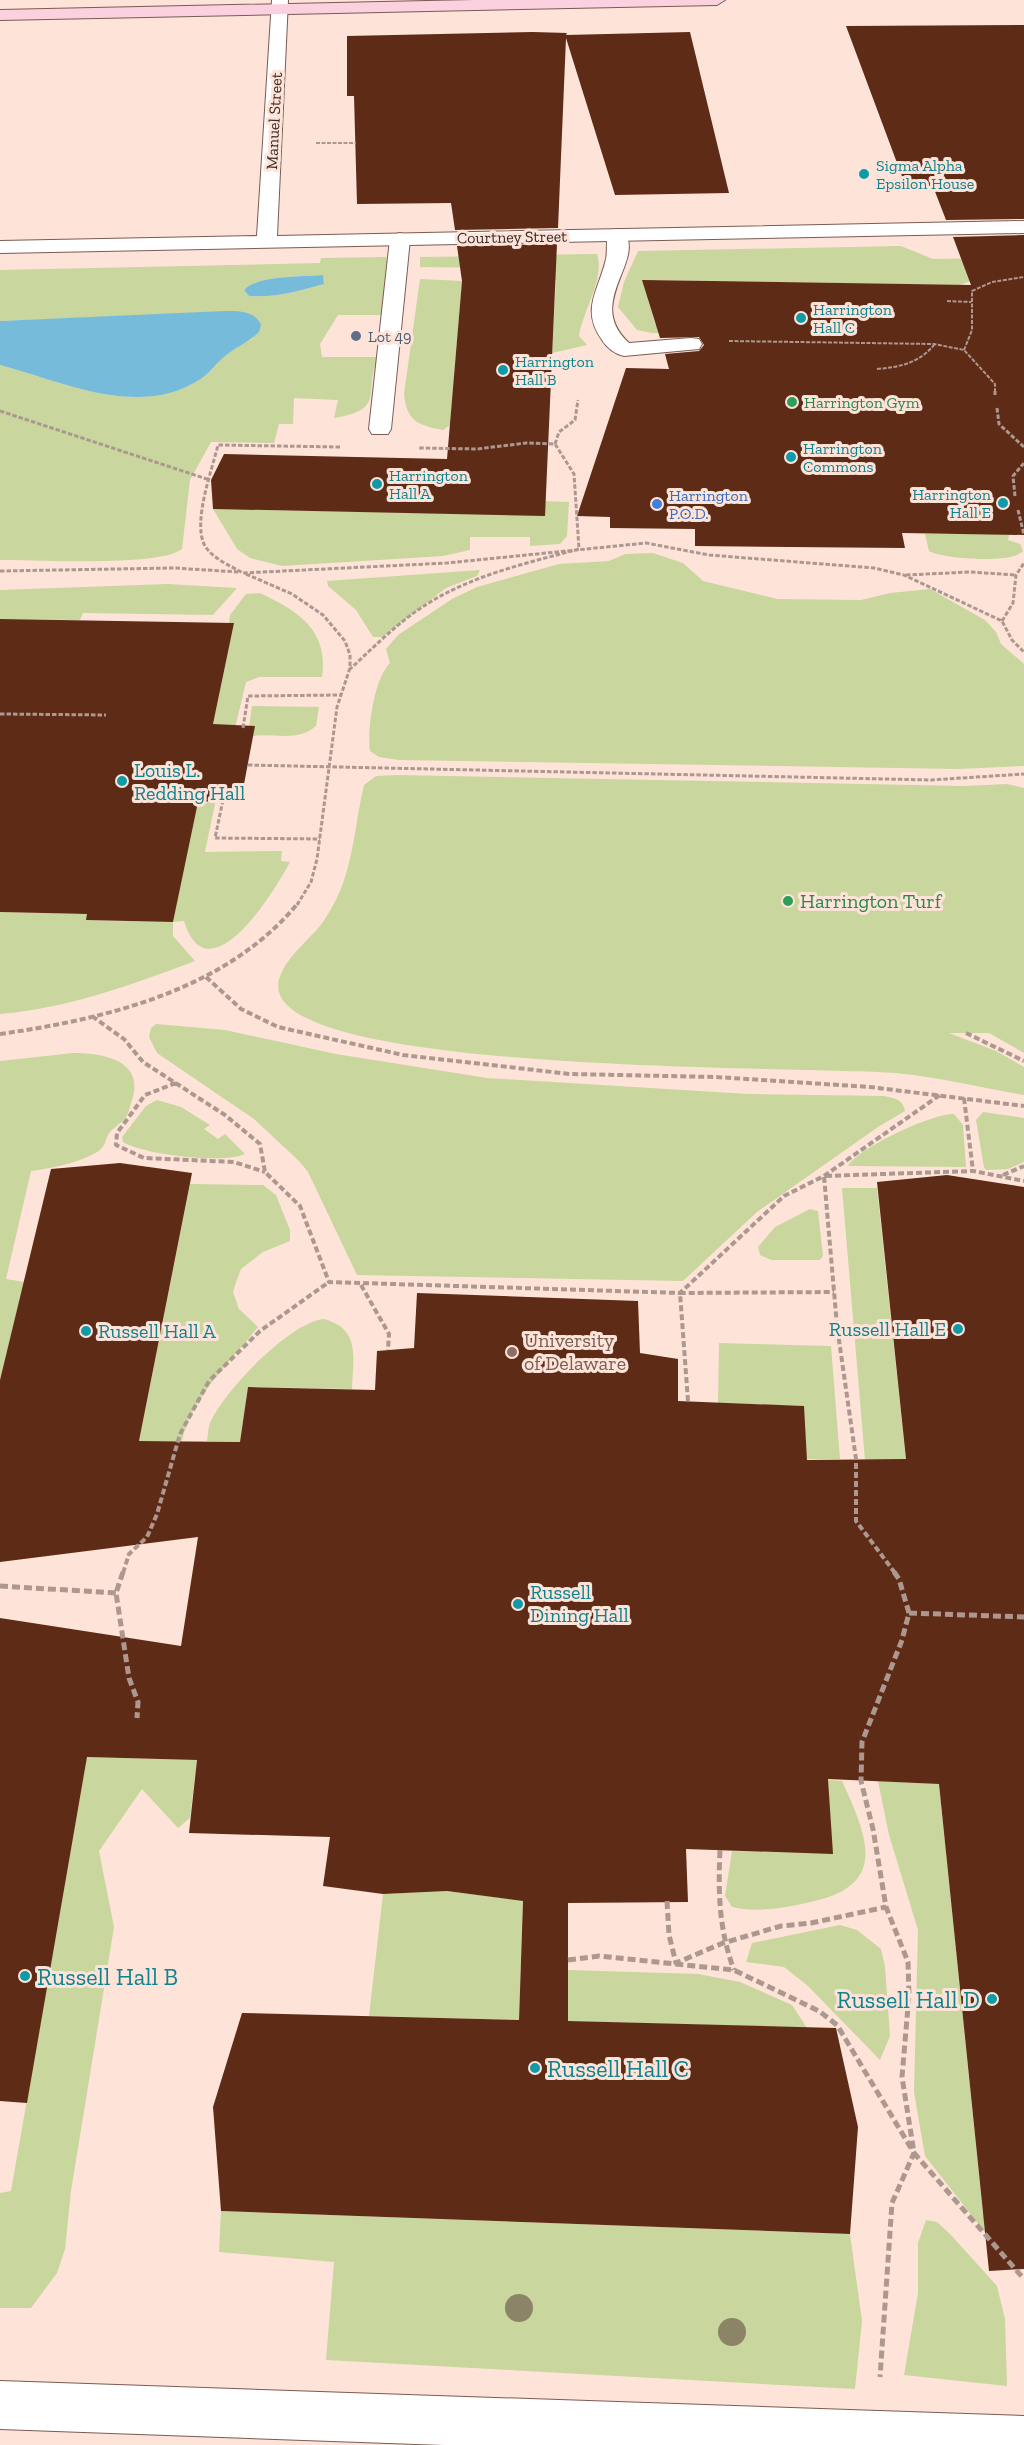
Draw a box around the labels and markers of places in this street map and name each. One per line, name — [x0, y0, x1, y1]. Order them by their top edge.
place label: Sigma Alpha Epsilon House — [876, 156, 974, 193]
marker: Sigma Alpha Epsilon House — [857, 167, 871, 181]
place label: Harrington Hall C — [813, 300, 893, 337]
marker: Harrington Hall C — [794, 311, 808, 325]
place label: Lot 49 — [368, 327, 412, 346]
marker: Lot 49 — [349, 329, 363, 343]
place label: Harrington Hall B — [515, 352, 595, 389]
marker: Harrington Hall B — [496, 363, 510, 377]
place label: Harrington Gym — [804, 393, 920, 412]
marker: Harrington Gym — [785, 395, 799, 409]
place label: Harrington Commons — [803, 439, 883, 476]
marker: Harrington Commons — [784, 450, 798, 464]
place label: Harrington Hall A — [389, 466, 469, 503]
marker: Harrington Hall A — [370, 477, 384, 491]
place label: Harrington Hall E — [912, 485, 992, 522]
place label: Harrington P.O.D. — [669, 486, 749, 523]
marker: Harrington Hall E — [996, 496, 1010, 510]
marker: Harrington P.O.D. — [650, 497, 664, 511]
place label: Louis L. Redding Hall — [134, 758, 245, 805]
marker: Louis L. Redding Hall — [115, 774, 129, 788]
place label: Harrington Turf — [800, 889, 943, 913]
marker: Harrington Turf — [781, 894, 795, 908]
place label: Russell Hall E — [829, 1317, 946, 1341]
place label: Russell Hall A — [98, 1319, 217, 1343]
marker: Russell Hall E — [951, 1322, 965, 1336]
marker: Russell Hall A — [79, 1324, 93, 1338]
place label: University of Delaware — [524, 1328, 626, 1375]
marker: University of Delaware — [505, 1345, 519, 1359]
place label: Russell Dining Hall — [530, 1580, 629, 1627]
marker: Russell Dining Hall — [511, 1597, 525, 1611]
place label: Russell Hall B — [37, 1962, 178, 1991]
marker: Russell Hall B — [18, 1969, 32, 1983]
place label: Russell Hall D — [837, 1985, 980, 2014]
marker: Russell Hall D — [985, 1992, 999, 2006]
place label: Russell Hall C — [547, 2054, 689, 2083]
marker: Russell Hall C — [528, 2061, 542, 2075]

